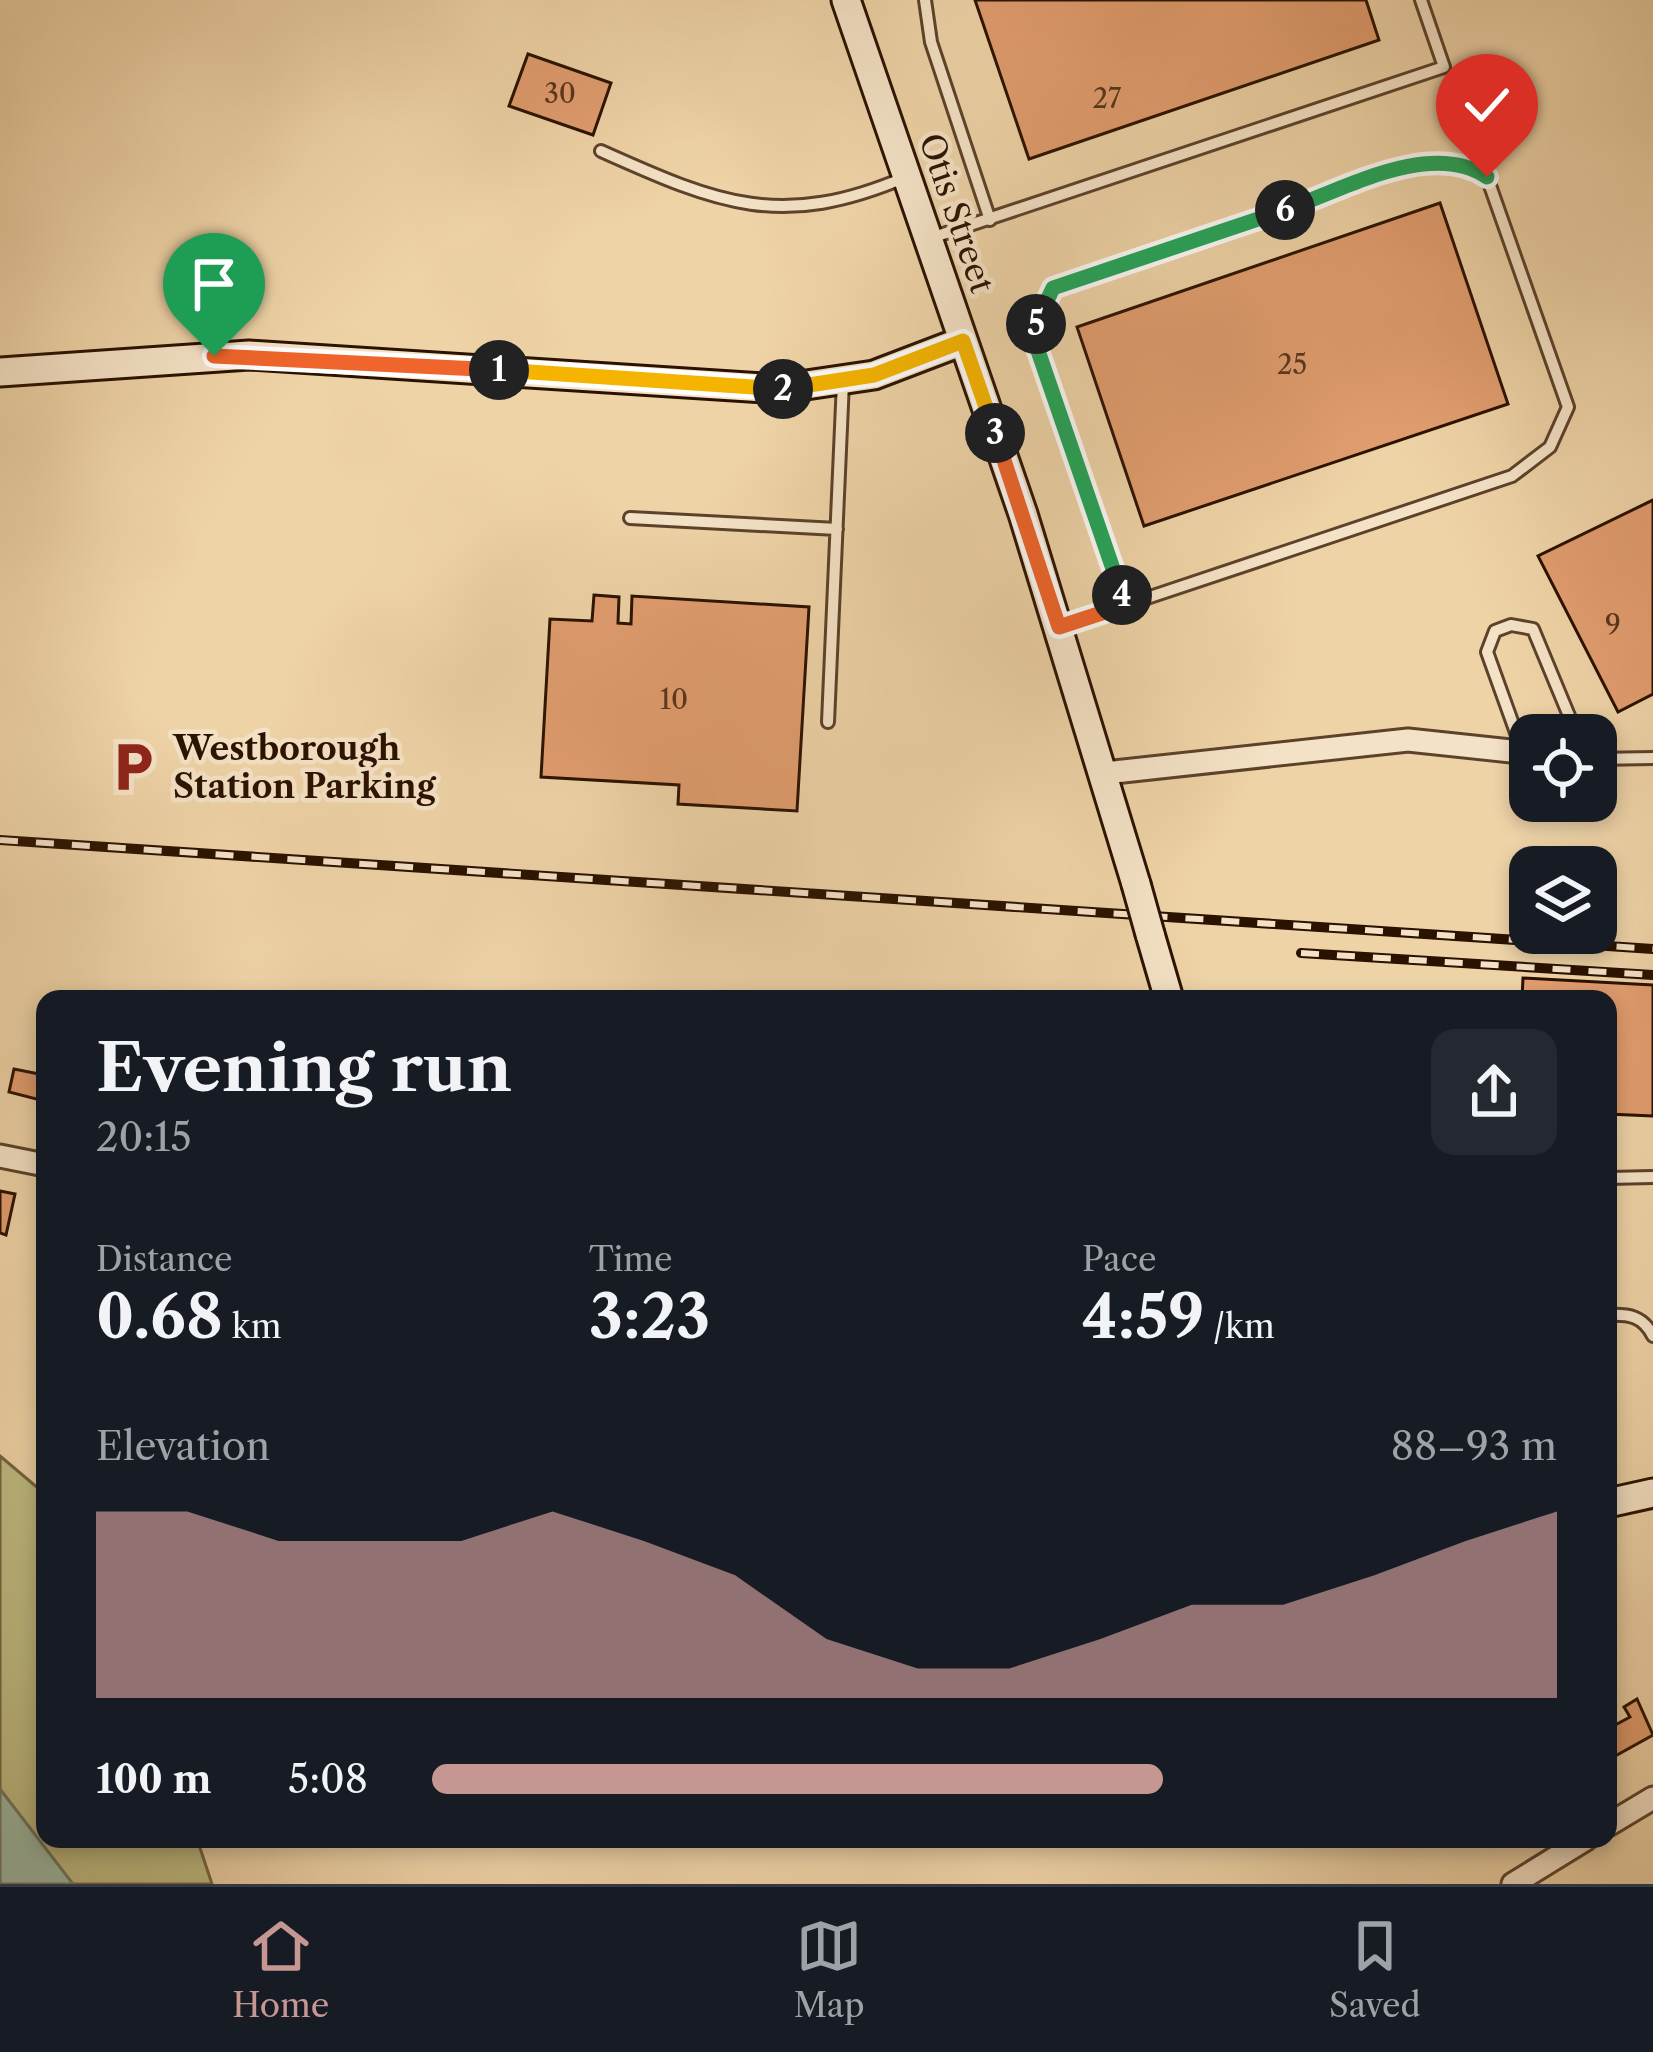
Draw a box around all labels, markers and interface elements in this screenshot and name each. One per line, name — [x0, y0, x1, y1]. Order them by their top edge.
pin — [1436, 54, 1538, 177]
icon: check — [1454, 72, 1520, 138]
house number: 30 — [544, 77, 576, 110]
house number: 27 — [1093, 82, 1122, 115]
street label: Otis Street — [910, 128, 1003, 299]
pin: 6 — [1255, 180, 1315, 240]
text: 6 — [1275, 189, 1295, 230]
pin — [163, 233, 265, 356]
icon: arrive — [181, 251, 247, 317]
pin: 5 — [1006, 294, 1066, 354]
text: 5 — [1027, 303, 1045, 344]
pin: 1 — [469, 340, 529, 400]
house number: 25 — [1277, 348, 1307, 381]
text: 1 — [492, 349, 506, 390]
pin: 2 — [753, 359, 813, 419]
text: 2 — [773, 368, 793, 409]
pin: 3 — [965, 403, 1025, 463]
text: 3 — [986, 412, 1004, 453]
pin: 4 — [1092, 565, 1152, 625]
text: 4 — [1112, 574, 1132, 615]
house number: 9 — [1605, 608, 1621, 641]
house number: 10 — [660, 683, 688, 716]
map controls — [1509, 714, 1617, 954]
button: locate — [1509, 714, 1617, 822]
place label: Westborough Station Parking — [172, 728, 437, 807]
parking icon: Westborough Station Parking — [104, 738, 162, 796]
button: layers — [1509, 846, 1617, 954]
text: Evening run — [96, 1027, 512, 1108]
button: share — [1431, 1029, 1557, 1155]
text: 20:15 — [96, 1113, 192, 1161]
text: Distance — [96, 1239, 233, 1280]
text: Time — [589, 1239, 672, 1280]
text: Pace — [1082, 1239, 1157, 1280]
text: 0.68 — [96, 1280, 223, 1354]
text: 3:23 — [589, 1280, 710, 1354]
text: 4:59 — [1082, 1280, 1204, 1354]
text: km — [223, 1306, 282, 1347]
text: /km — [1204, 1306, 1275, 1347]
text: Elevation — [96, 1422, 270, 1470]
text: 88–93 m — [1391, 1422, 1557, 1470]
text: 100 m — [96, 1755, 212, 1803]
text: 5:08 — [288, 1755, 368, 1803]
tab: Home — [232, 1913, 329, 2026]
tab: Map — [794, 1913, 865, 2026]
tab: Saved — [1329, 1913, 1421, 2026]

